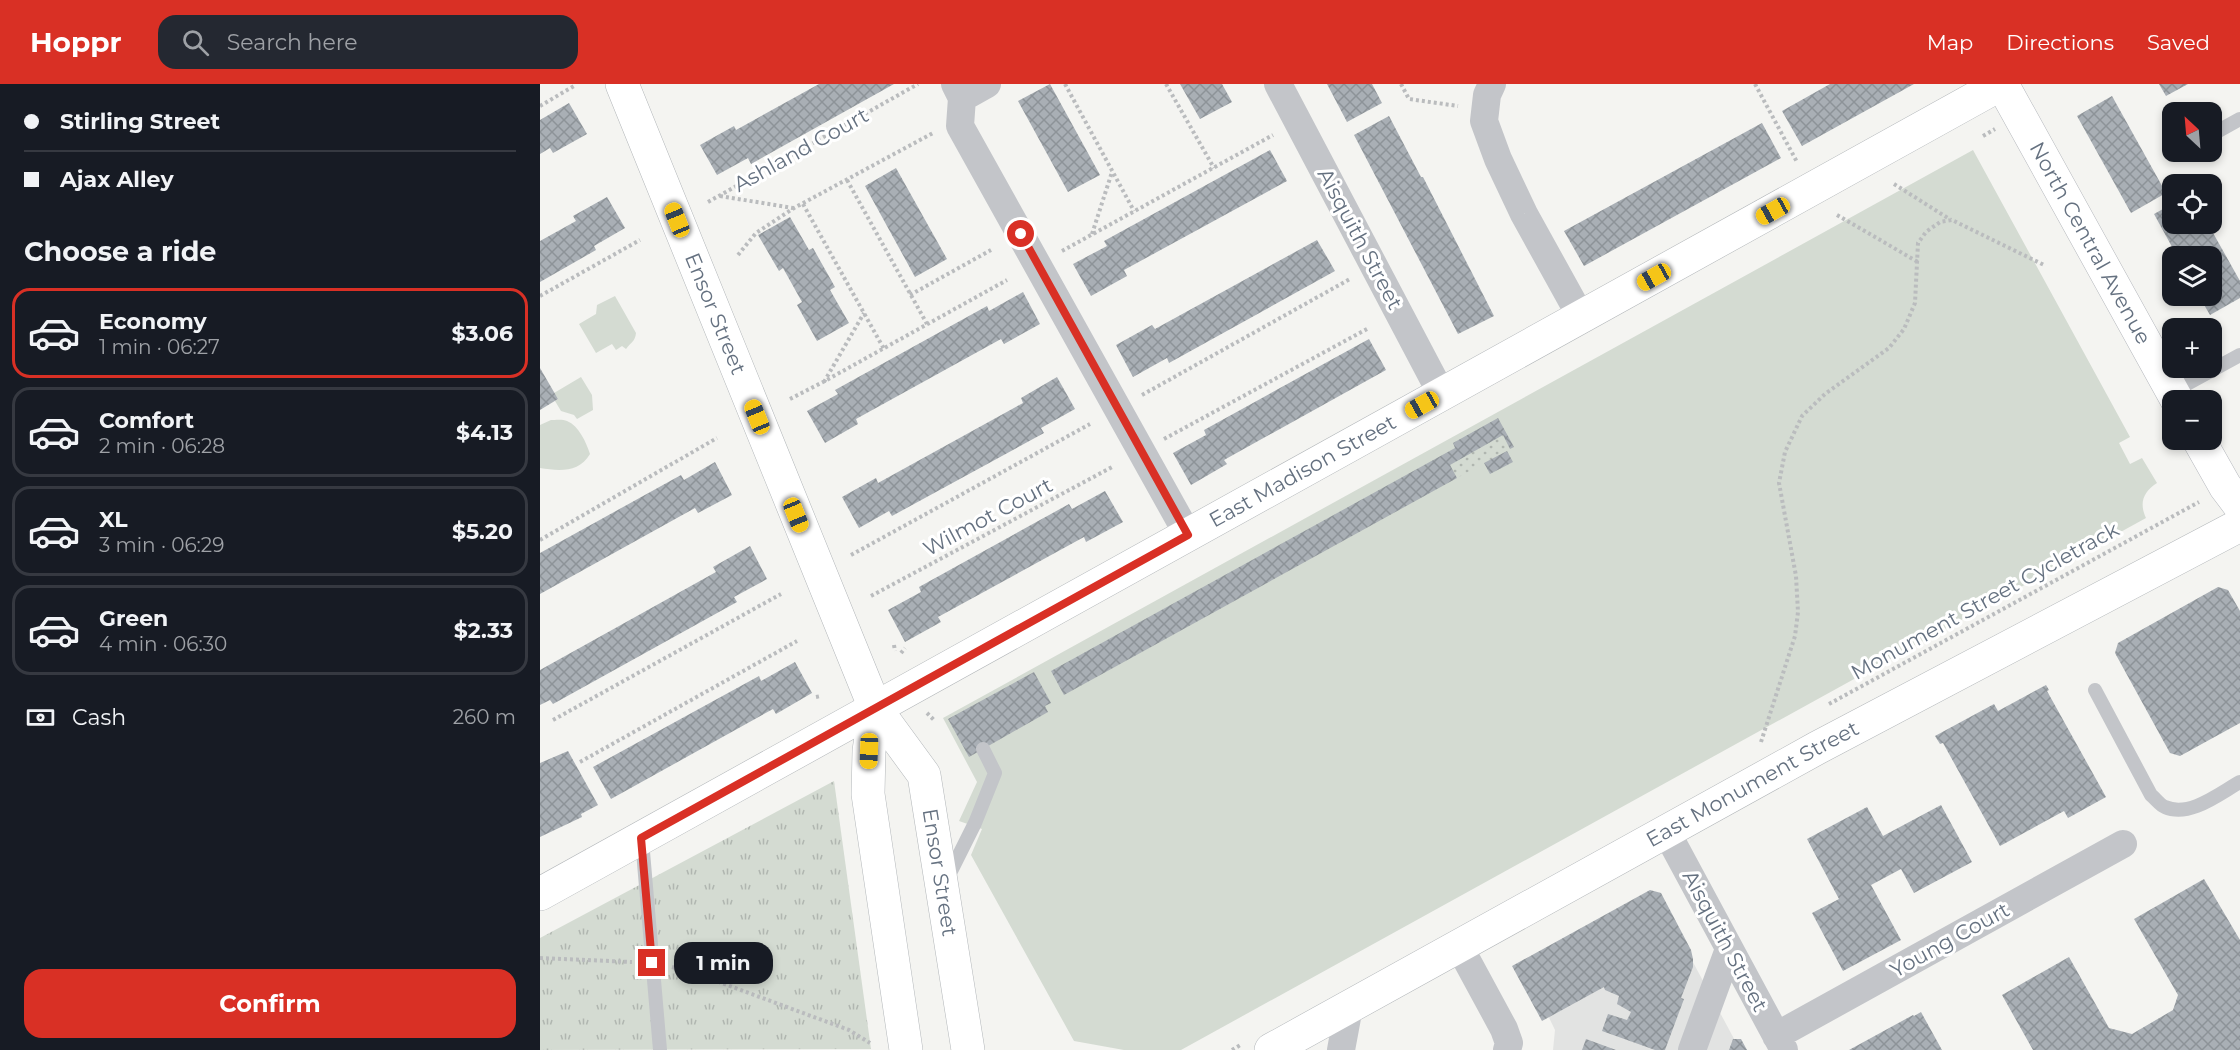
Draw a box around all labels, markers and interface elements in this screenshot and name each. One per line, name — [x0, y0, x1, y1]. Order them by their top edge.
search box — [158, 15, 578, 69]
text: Hoppr — [30, 25, 122, 59]
icon: search — [179, 26, 212, 59]
text: Search here — [227, 29, 358, 56]
text: Map — [1927, 30, 1973, 55]
text: Directions — [2006, 30, 2114, 55]
text: Saved — [2147, 30, 2210, 55]
street label: Ashland Court — [729, 102, 873, 197]
north arrow — [2162, 102, 2222, 162]
map controls — [2162, 102, 2222, 450]
text: Stirling Street — [60, 108, 220, 135]
street label: North Central Avenue — [2025, 137, 2157, 349]
street label: Aisquith Street — [1313, 164, 1408, 314]
text: Ajax Alley — [60, 166, 174, 193]
button: locate — [2162, 174, 2222, 234]
car — [1753, 194, 1793, 228]
car — [662, 200, 692, 240]
route start — [1007, 220, 1034, 247]
text: Choose a ride — [24, 235, 216, 268]
button: layers — [2162, 246, 2222, 306]
street label: Ensor Street — [680, 249, 751, 378]
car — [1634, 260, 1674, 294]
icon: car — [27, 306, 81, 360]
text: Economy — [99, 308, 207, 335]
button: + — [2162, 318, 2222, 378]
text: $3.06 — [452, 320, 513, 347]
text: 1 min · 06:27 — [99, 335, 220, 359]
car — [1402, 388, 1442, 422]
button: − — [2162, 390, 2222, 450]
car — [742, 397, 772, 437]
icon: car — [27, 405, 81, 459]
text: Comfort — [99, 407, 194, 434]
street label: East Madison Street — [1205, 409, 1400, 532]
text: $4.13 — [456, 419, 513, 446]
text: 2 min · 06:28 — [99, 434, 225, 458]
street label: Wilmot Court — [919, 472, 1057, 561]
car — [781, 495, 811, 535]
icon: car — [27, 504, 81, 558]
text: XL — [99, 506, 128, 533]
street label: Monument Street Cycletrack — [1846, 516, 2123, 685]
text: $5.20 — [452, 518, 513, 545]
text: 3 min · 06:29 — [99, 533, 224, 557]
icon: car — [27, 603, 81, 657]
text: Green — [99, 605, 168, 632]
text: $2.33 — [454, 617, 513, 644]
text: 4 min · 06:30 — [99, 632, 227, 656]
icon: cash — [24, 701, 57, 734]
text: Cash — [72, 704, 126, 731]
text: 260 m — [453, 705, 516, 729]
street label: East Monument Street — [1641, 715, 1863, 852]
car — [859, 733, 879, 769]
street label: Ensor Street — [918, 807, 963, 938]
street label: Aisquith Street — [1678, 866, 1773, 1016]
street label: Young Court — [1886, 897, 2014, 983]
callout: 1 min — [673, 942, 772, 984]
route end — [638, 949, 665, 976]
text: 1 min — [696, 951, 751, 975]
button: Confirm — [24, 969, 516, 1038]

